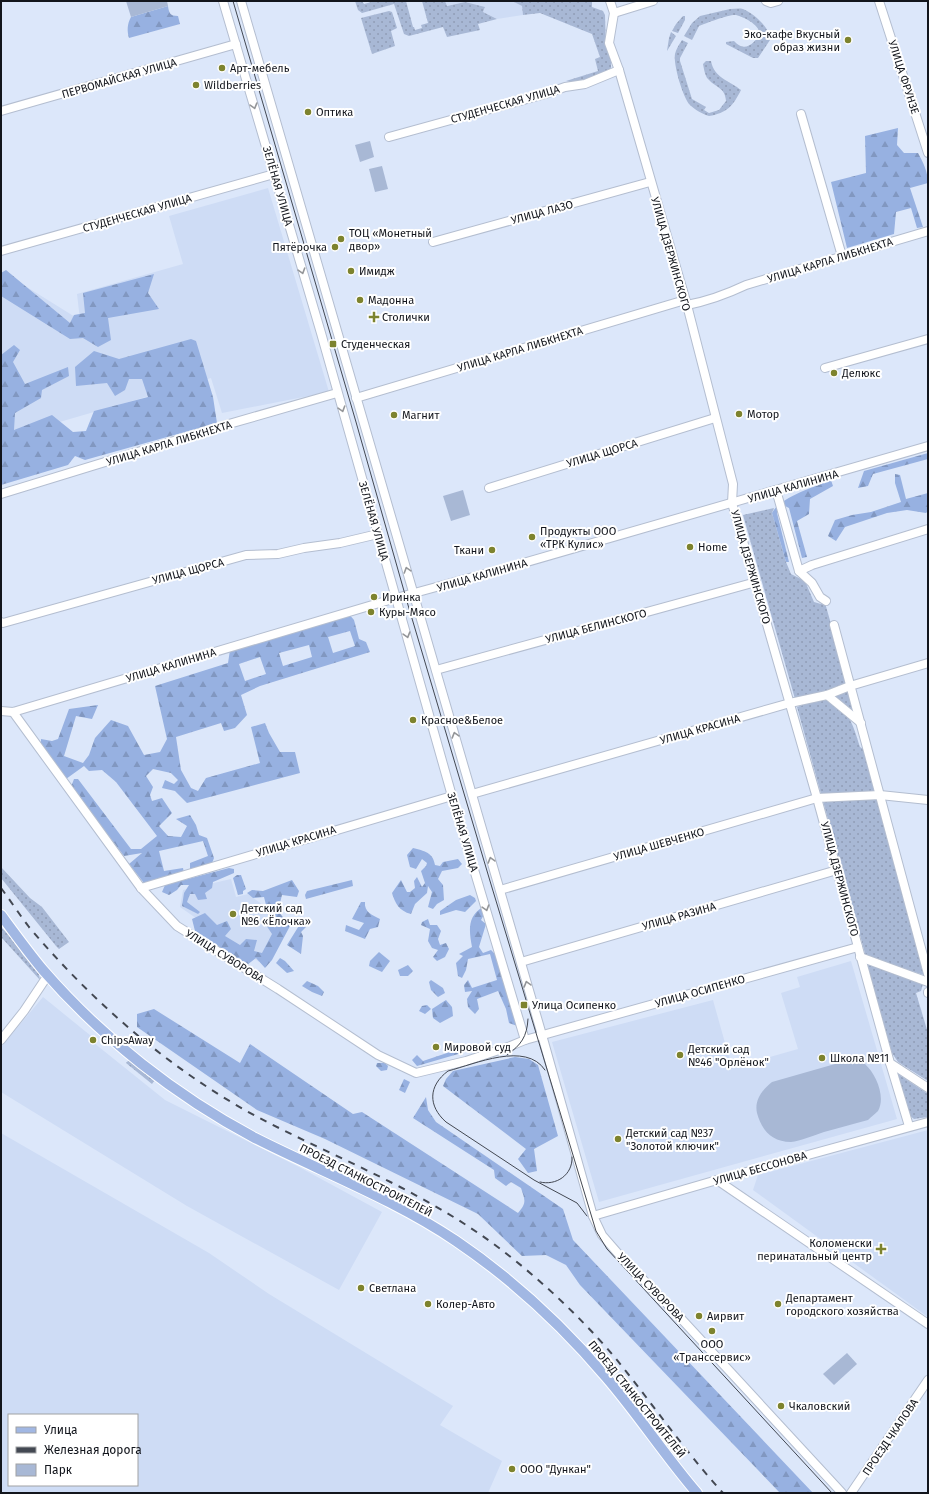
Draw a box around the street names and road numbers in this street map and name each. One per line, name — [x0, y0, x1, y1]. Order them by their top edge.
street label: УЛИЦА ФРУНЗЕ — [885, 38, 922, 116]
street label: ПЕРВОМАЙСКАЯ УЛИЦА — [60, 56, 179, 101]
street label: СТУДЕНЧЕСКАЯ УЛИЦА — [449, 83, 562, 126]
street label: ЗЕЛЁНАЯ УЛИЦА — [260, 145, 296, 228]
street label: СТУДЕНЧЕСКАЯ УЛИЦА — [81, 192, 194, 235]
street label: УЛИЦА ДЗЕРЖИНСКОГО — [648, 196, 693, 313]
street label: УЛИЦА ЛАЗО — [510, 198, 575, 227]
street label: УЛИЦА КАРЛА ЛИБКНЕХТА — [766, 235, 895, 286]
street label: УЛИЦА КАРЛА ЛИБКНЕХТА — [456, 324, 585, 375]
street label: УЛИЦА КАРЛА ЛИБКНЕХТА — [105, 418, 234, 469]
street label: УЛИЦА ЩОРСА — [565, 436, 640, 470]
street label: УЛИЦА КАЛИНИНА — [746, 467, 840, 506]
street label: ЗЕЛЁНАЯ УЛИЦА — [356, 480, 392, 563]
street label: УЛИЦА ДЗЕРЖИНСКОГО — [728, 509, 773, 626]
street label: УЛИЦА ЩОРСА — [151, 556, 226, 587]
street label: УЛИЦА КАЛИНИНА — [435, 556, 529, 595]
street label: УЛИЦА БЕЛИНСКОГО — [544, 607, 648, 646]
street label: УЛИЦА КАЛИНИНА — [125, 645, 218, 685]
street label: УЛИЦА КРАСИНА — [659, 712, 742, 747]
street label: ЗЕЛЁНАЯ УЛИЦА — [444, 791, 482, 874]
street label: УЛИЦА ДЗЕРЖИНСКОГО — [818, 820, 861, 938]
street label: УЛИЦА КРАСИНА — [255, 823, 338, 860]
street label: УЛИЦА ШЕВЧЕНКО — [612, 825, 706, 864]
street label: УЛИЦА РАЗИНА — [641, 900, 718, 933]
street label: УЛИЦА СУВОРОВА — [183, 927, 267, 986]
street label: УЛИЦА ОСИПЕНКО — [654, 972, 747, 1011]
street label: ПРОЕЗД СТАНКОСТРОИТЕЛЕЙ — [297, 1141, 434, 1220]
street label: УЛИЦА БЕССОНОВА — [712, 1149, 809, 1188]
street label: УЛИЦА СУВОРОВА — [615, 1250, 687, 1325]
street label: ПРОЕЗД СТАНКОСТРОИТЕЛЕЙ — [585, 1338, 688, 1460]
street label: ПРОЕЗД ЧКАЛОВА — [860, 1396, 921, 1478]

